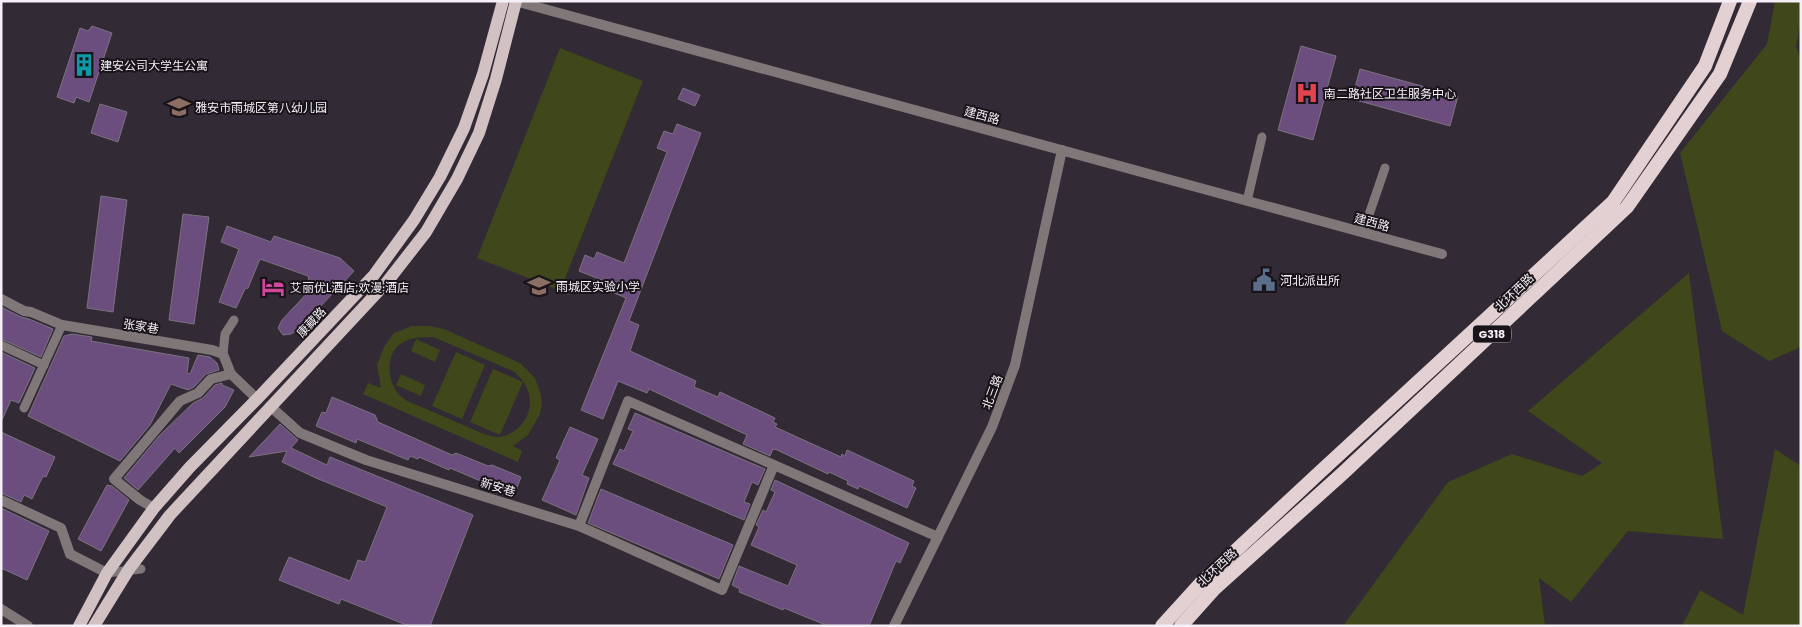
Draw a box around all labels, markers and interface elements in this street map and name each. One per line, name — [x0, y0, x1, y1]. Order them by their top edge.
building icon: 建安公司大学生公寓 — [71, 52, 97, 78]
place label: 建安公司大学生公寓 — [100, 57, 208, 74]
hospital icon: 南二路社区卫生服务中心 — [1294, 80, 1320, 106]
place label: 南二路社区卫生服务中心 — [1324, 85, 1456, 102]
school or university icon: 雅安市雨城区第八幼儿园 — [166, 94, 192, 120]
place label: 雅安市雨城区第八幼儿园 — [195, 99, 327, 116]
street label: 建西路 — [962, 102, 1002, 128]
street label: 建西路 — [1352, 209, 1392, 235]
public building icon: 河北派出所 — [1251, 267, 1277, 293]
street label: 北环西路 — [1491, 269, 1537, 315]
place label: 河北派出所 — [1280, 272, 1340, 289]
school or university icon: 雨城区实验小学 — [526, 273, 552, 299]
hotel icon: 艾丽优L酒店;欢漫·酒店 — [260, 274, 286, 300]
place label: 雨城区实验小学 — [556, 278, 640, 295]
place label: 艾丽优L酒店;欢漫·酒店 — [290, 279, 409, 296]
street label: 康藏路 — [293, 303, 329, 341]
street label: 张家巷 — [122, 315, 160, 337]
road number: G318 — [1473, 326, 1511, 342]
street label: 北三路 — [978, 372, 1006, 412]
street label: 新安巷 — [478, 474, 518, 500]
street label: 北环西路 — [1194, 544, 1240, 590]

